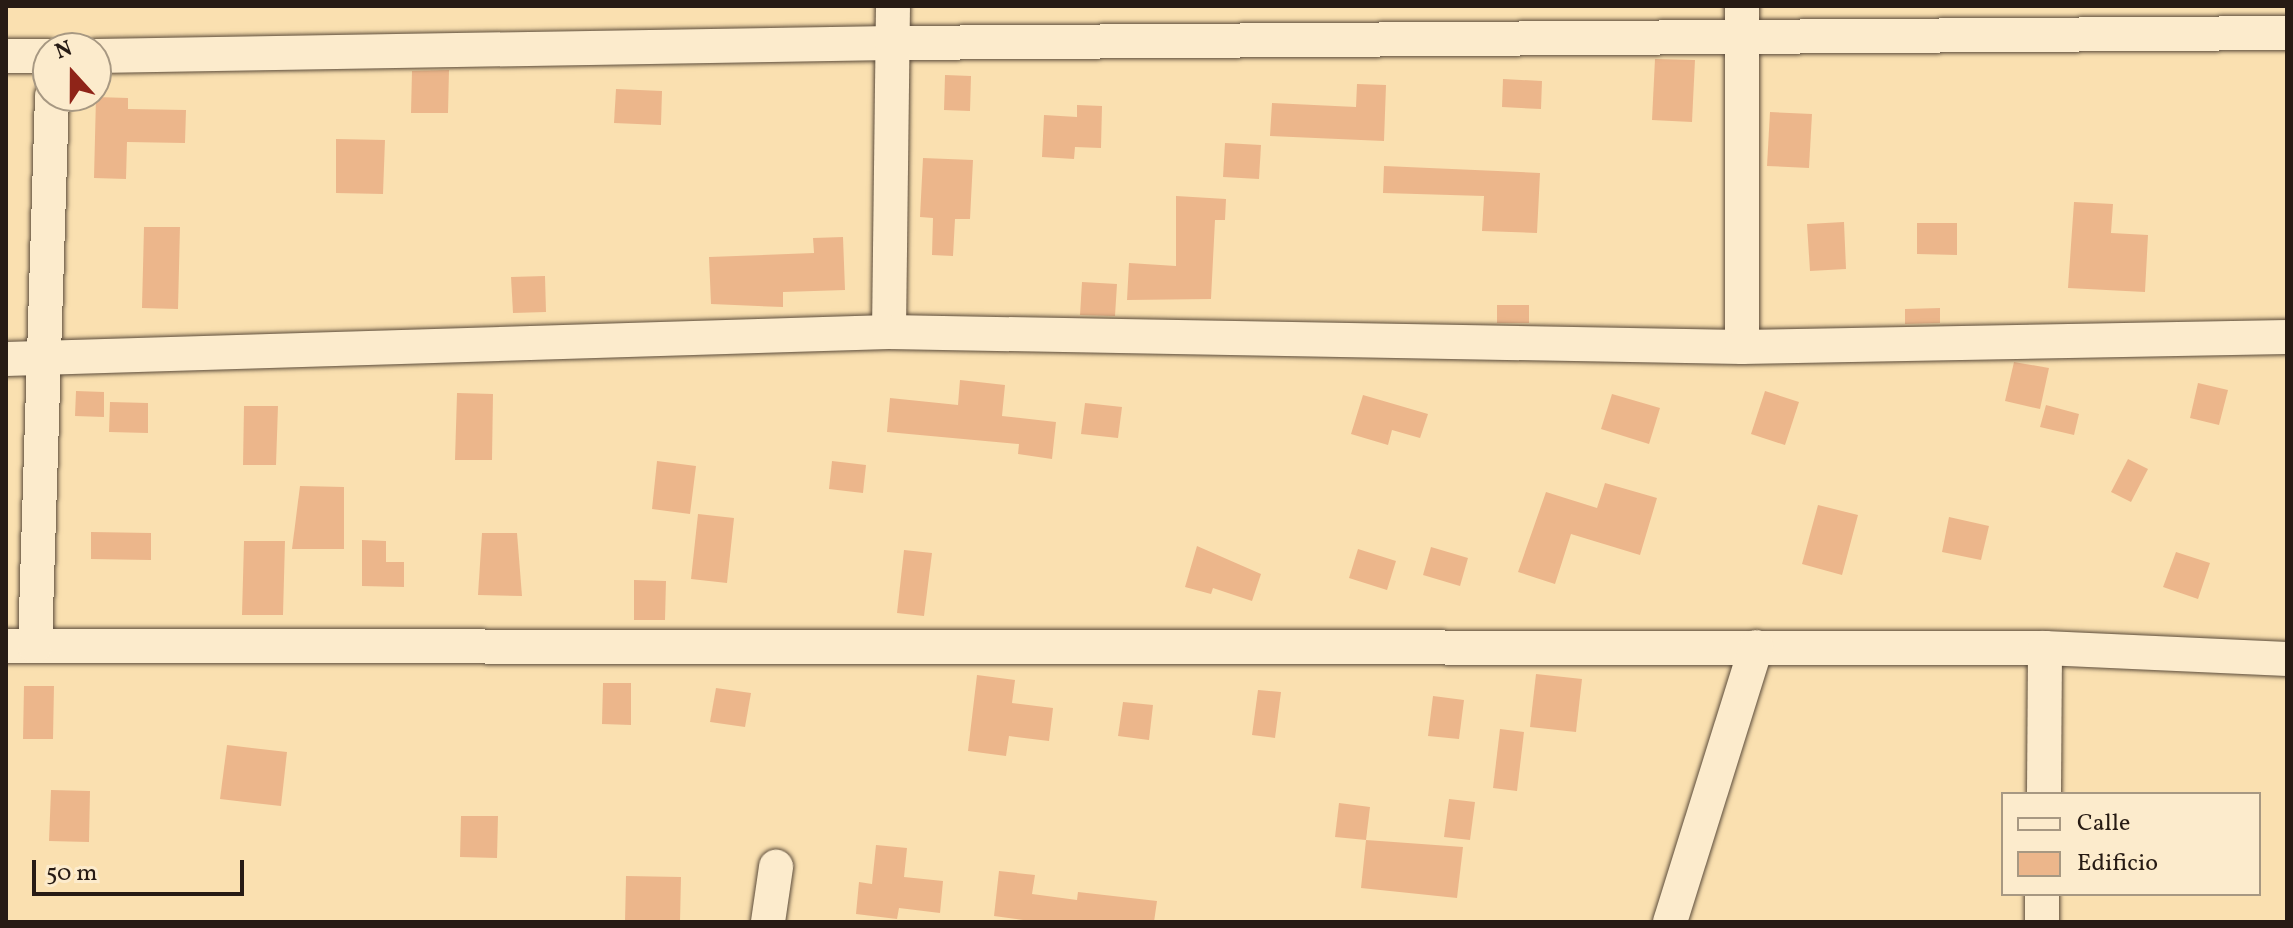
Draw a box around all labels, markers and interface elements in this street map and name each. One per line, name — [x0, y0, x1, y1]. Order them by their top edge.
north arrow — [32, 32, 112, 112]
text: N — [51, 34, 77, 68]
legend — [2001, 792, 2261, 896]
text: Calle — [2077, 807, 2130, 841]
scale bar — [36, 844, 248, 894]
text: Edificio — [2077, 847, 2158, 881]
text: 50 m — [46, 857, 98, 891]

